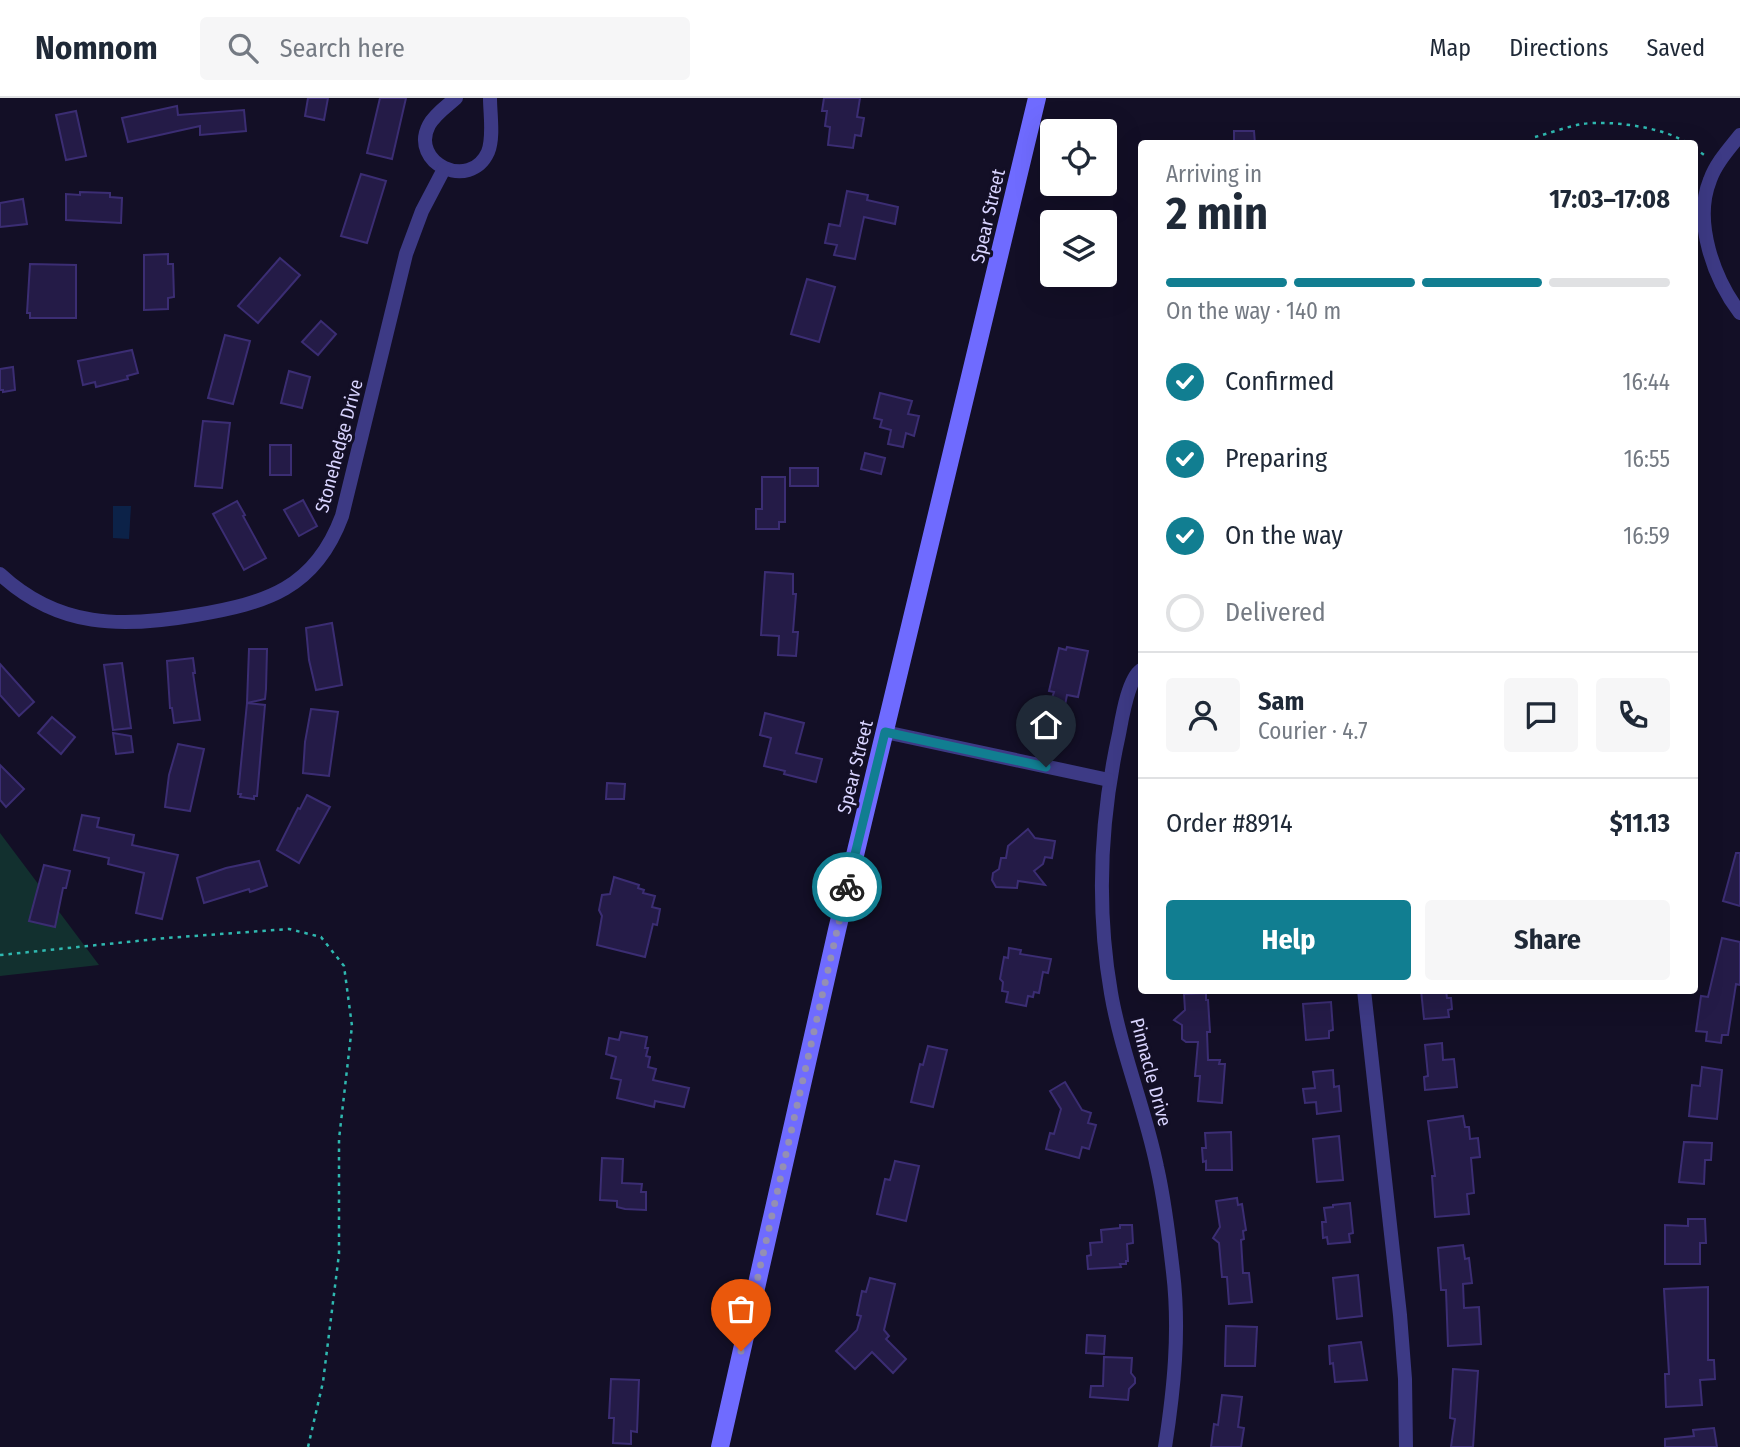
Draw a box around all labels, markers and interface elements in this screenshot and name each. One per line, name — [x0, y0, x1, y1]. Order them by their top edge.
search box — [200, 17, 690, 80]
text: Nomnom — [35, 28, 158, 68]
icon: search — [224, 29, 262, 67]
text: Search here — [280, 33, 405, 64]
text: Map — [1430, 34, 1471, 62]
text: Directions — [1509, 34, 1608, 62]
text: Saved — [1646, 34, 1705, 62]
map controls — [1040, 119, 1117, 287]
button: locate — [1040, 119, 1117, 196]
text: Arriving in — [1166, 160, 1262, 188]
street label: Spear Street — [966, 166, 1010, 265]
text: 17:03–17:08 — [1549, 184, 1670, 215]
text: 2 min — [1166, 186, 1268, 241]
button: layers — [1040, 210, 1117, 287]
text: On the way · 140 m — [1166, 297, 1341, 325]
icon: check — [1166, 363, 1204, 401]
text: Confirmed — [1225, 366, 1335, 397]
text: 16:44 — [1623, 368, 1670, 396]
street label: Stonehedge Drive — [310, 377, 368, 515]
icon: check — [1166, 440, 1204, 478]
text: Preparing — [1225, 443, 1327, 474]
text: 16:55 — [1624, 445, 1670, 473]
icon: check — [1166, 517, 1204, 555]
text: On the way — [1225, 520, 1343, 551]
text: 16:59 — [1623, 522, 1670, 550]
text: Delivered — [1225, 597, 1326, 628]
button: person — [1166, 678, 1240, 752]
button: chat — [1504, 678, 1578, 752]
button: phone — [1596, 678, 1670, 752]
text: Sam — [1258, 686, 1304, 717]
pin — [1016, 695, 1076, 767]
icon: home — [1027, 706, 1065, 744]
street label: Spear Street — [832, 717, 878, 816]
text: Courier · 4.7 — [1258, 717, 1368, 745]
text: Order #8914 — [1166, 808, 1292, 839]
text: $11.13 — [1610, 808, 1670, 839]
courier — [812, 852, 882, 922]
icon: bike — [828, 868, 866, 906]
button: Help — [1166, 900, 1411, 980]
button: Share — [1425, 900, 1670, 980]
street label: Pinnacle Drive — [1126, 1015, 1176, 1129]
pin — [711, 1279, 771, 1351]
icon: bag — [722, 1290, 760, 1328]

